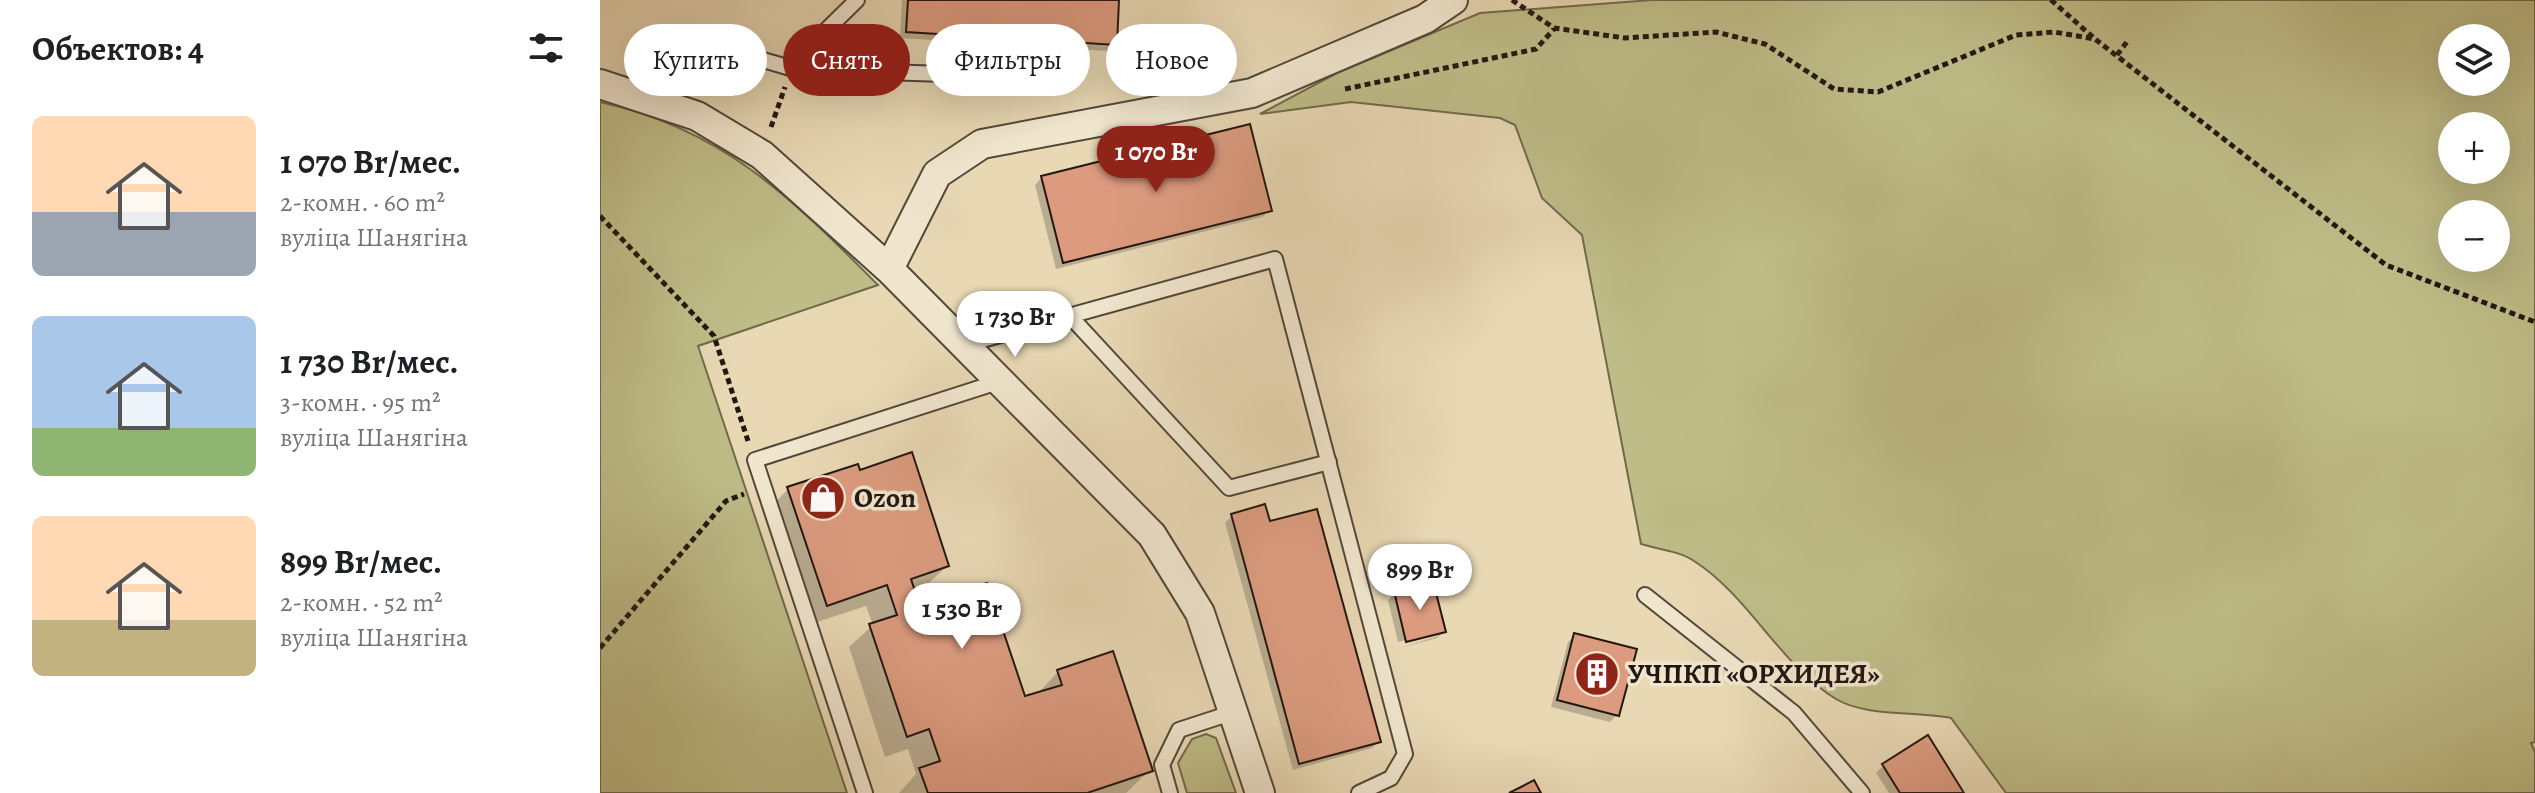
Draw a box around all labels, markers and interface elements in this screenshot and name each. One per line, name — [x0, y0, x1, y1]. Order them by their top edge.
chip: Купить — [624, 24, 767, 96]
chip: Снять — [783, 24, 910, 96]
chip: Фильтры — [926, 24, 1090, 96]
chip: Новое — [1106, 24, 1237, 96]
map controls — [2438, 24, 2510, 272]
button: layers — [2438, 24, 2510, 96]
text: Объектов: 4 — [32, 25, 204, 72]
icon: filters — [524, 26, 568, 70]
button: + — [2438, 112, 2510, 184]
pin: 1 070 Br — [1073, 126, 1239, 194]
text: 1 070 Br — [1115, 134, 1197, 169]
text: 1 070 Br/мес. — [280, 138, 461, 185]
icon: home — [96, 148, 192, 244]
text: 2-комн. · 60 m² — [280, 185, 445, 220]
button: − — [2438, 200, 2510, 272]
text: вуліца Шанягіна — [280, 220, 468, 255]
pin: 1 730 Br — [932, 291, 1098, 359]
text: 1 730 Br — [975, 299, 1055, 334]
text: 1 730 Br/мес. — [280, 338, 459, 385]
icon: home — [96, 348, 192, 444]
text: 3-комн. · 95 m² — [280, 385, 441, 420]
text: вуліца Шанягіна — [280, 420, 468, 455]
shop icon: Ozon — [799, 474, 847, 522]
place label: Ozon — [854, 479, 916, 517]
text: 899 Br/мес. — [280, 538, 442, 585]
pin: 899 Br — [1355, 544, 1485, 612]
icon: home — [96, 548, 192, 644]
text: 899 Br — [1386, 552, 1454, 587]
pin: 1 530 Br — [879, 583, 1045, 651]
text: 2-комн. · 52 m² — [280, 585, 443, 620]
text: 1 530 Br — [922, 591, 1002, 626]
text: вуліца Шанягіна — [280, 620, 468, 655]
building icon: УЧПКП «ОРХИДЕЯ» — [1573, 650, 1621, 698]
place label: УЧПКП «ОРХИДЕЯ» — [1628, 655, 1880, 693]

